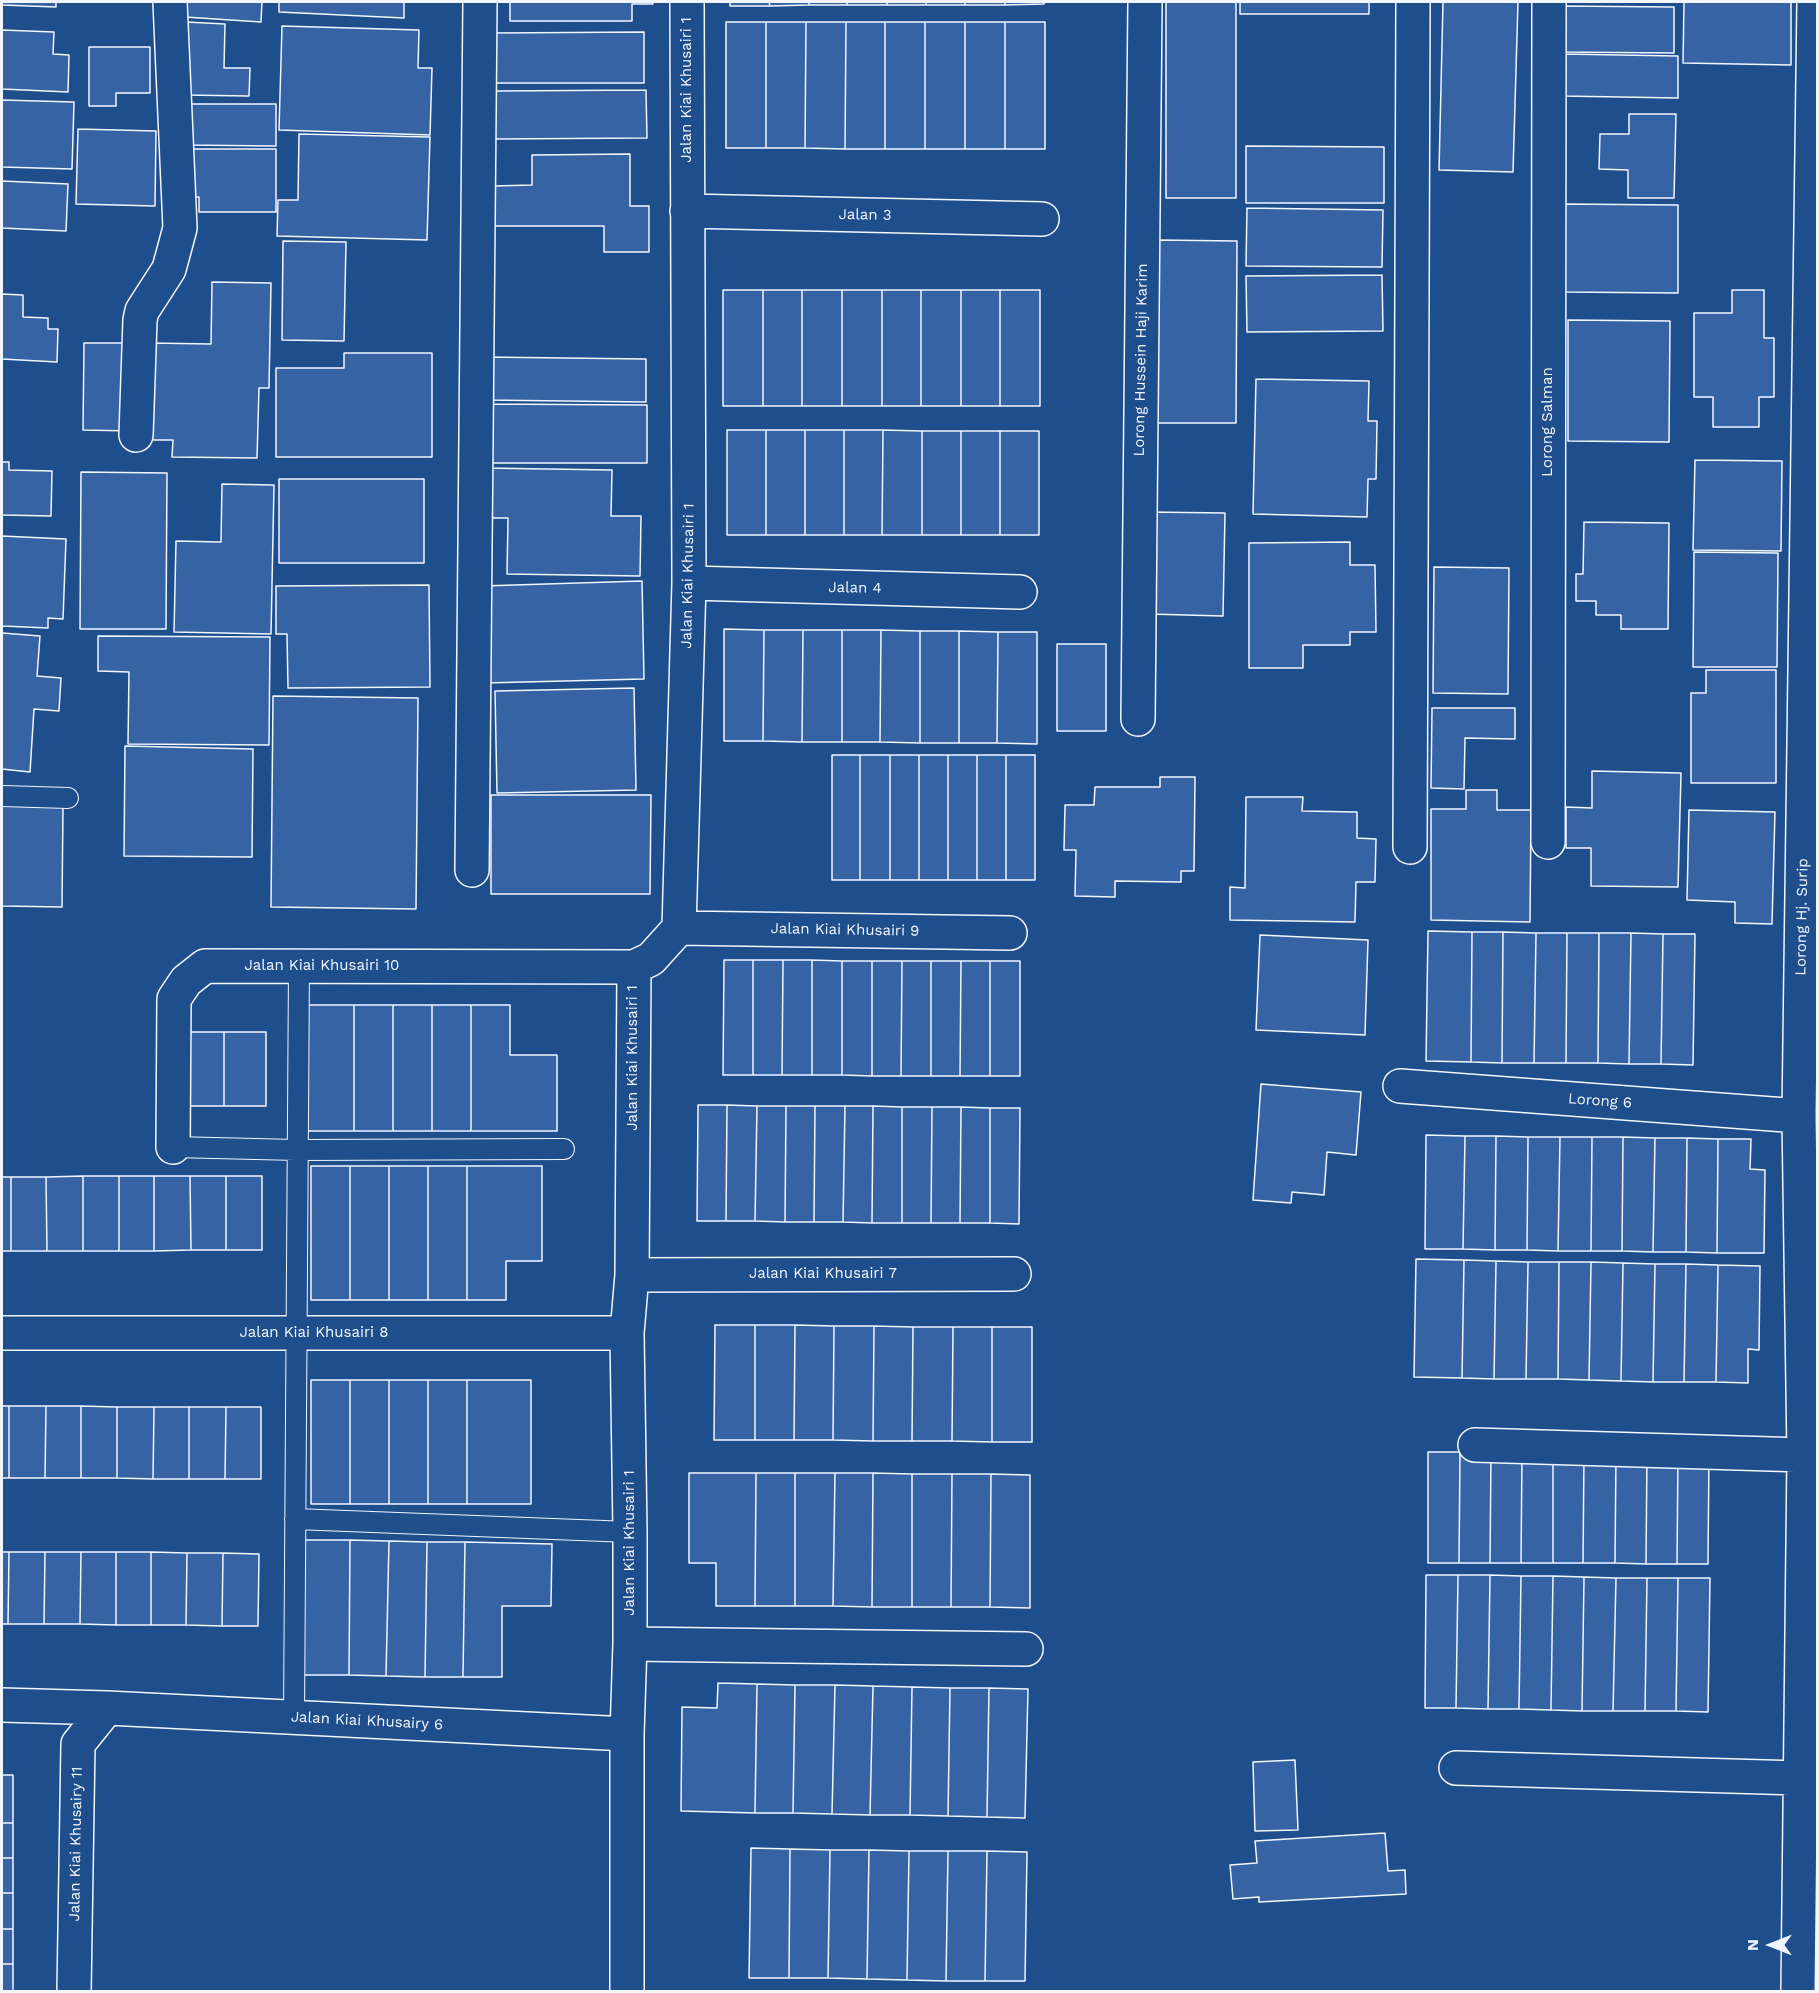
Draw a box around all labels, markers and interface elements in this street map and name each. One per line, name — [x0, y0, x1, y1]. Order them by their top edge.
street label: Jalan Kiai Khusairi 1 — [678, 17, 696, 163]
street label: Jalan 3 — [838, 206, 892, 224]
street label: Lorong Hussein Haji Karim — [1130, 263, 1152, 457]
street label: Lorong Salman — [1539, 367, 1557, 477]
street label: Jalan Kiai Khusairi 1 — [678, 503, 698, 649]
street label: Jalan 4 — [828, 579, 882, 597]
street label: Lorong Hj. Surip — [1792, 858, 1812, 976]
street label: Jalan Kiai Khusairi 9 — [770, 920, 920, 940]
street label: Jalan Kiai Khusairi 10 — [245, 957, 399, 975]
street label: Jalan Kiai Khusairi 1 — [624, 985, 642, 1131]
street label: Lorong 6 — [1567, 1090, 1633, 1112]
street label: Jalan Kiai Khusairi 7 — [749, 1265, 897, 1283]
street label: Jalan Kiai Khusairi 8 — [240, 1324, 388, 1342]
street label: Jalan Kiai Khusairi 1 — [621, 1470, 639, 1616]
street label: Jalan Kiai Khusairy 6 — [290, 1708, 444, 1734]
street label: Jalan Kiai Khusairy 11 — [66, 1766, 86, 1922]
north arrow — [1741, 1915, 1801, 1975]
text: N — [1743, 1939, 1762, 1951]

